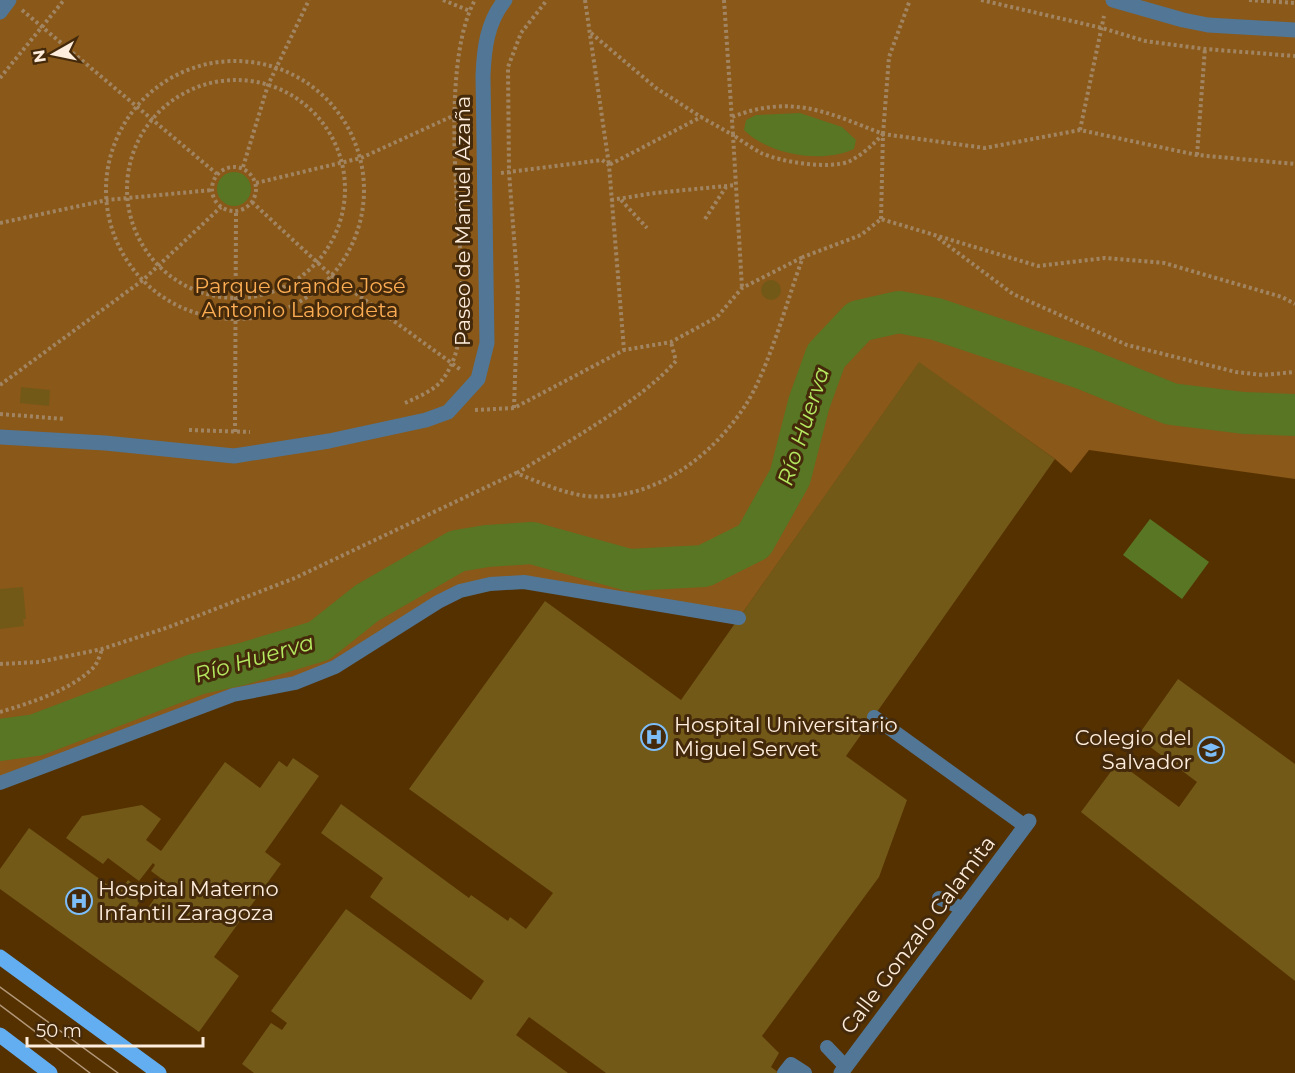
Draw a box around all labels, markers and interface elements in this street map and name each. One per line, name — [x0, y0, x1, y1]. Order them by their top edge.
north arrow — [24, 24, 84, 84]
text: N — [29, 48, 50, 64]
street label: Paseo de Manuel Azaña — [450, 96, 475, 346]
park label: Parque Grande José Antonio Labordeta — [194, 273, 406, 322]
water label: Río Huerva — [772, 363, 835, 489]
water label: Río Huerva — [191, 629, 317, 688]
place label: Hospital Universitario Miguel Servet — [674, 712, 898, 761]
hospital icon: Hospital Universitario Miguel Servet — [639, 722, 669, 752]
place label: Colegio del Salvador — [1075, 725, 1192, 774]
school or university icon: Colegio del Salvador — [1196, 735, 1226, 765]
street label: Calle Gonzalo Calamita — [835, 831, 1000, 1038]
place label: Hospital Materno Infantil Zaragoza — [98, 876, 279, 925]
hospital icon: Hospital Materno Infantil Zaragoza — [64, 886, 94, 916]
scale bar — [27, 1010, 202, 1048]
text: 50 m — [36, 1020, 82, 1042]

